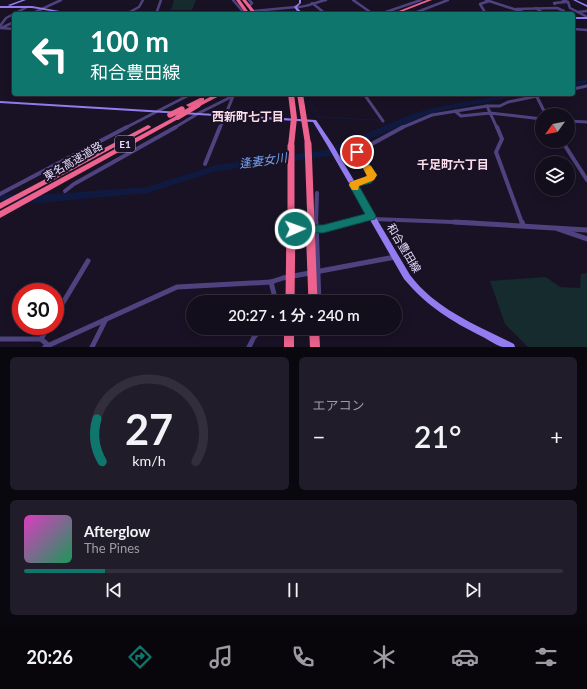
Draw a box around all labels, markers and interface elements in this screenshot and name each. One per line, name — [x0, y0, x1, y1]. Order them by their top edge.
text: 100 m — [90, 24, 169, 58]
icon: left — [24, 28, 76, 80]
text: 和合豊田線 — [90, 61, 180, 83]
north arrow — [535, 108, 575, 148]
map controls — [535, 108, 575, 196]
district label: 西新町七丁目 — [212, 109, 284, 124]
pin — [340, 135, 374, 169]
road number: E1 — [115, 136, 135, 152]
street label: 東名高速道路 — [41, 138, 105, 183]
icon: arrive — [346, 141, 368, 163]
water label: 逢妻女川 — [238, 149, 290, 171]
button: layers — [535, 156, 575, 196]
district label: 千足町六丁目 — [417, 157, 489, 172]
position arrow — [274, 208, 316, 250]
street label: 和合豊田線 — [385, 221, 424, 275]
speed limit sign: 30 — [12, 283, 64, 335]
text: 20:27 · 1 分 · 240 m — [228, 306, 360, 324]
text: エアコン — [313, 397, 365, 413]
text: 27 — [125, 403, 173, 453]
text: 21° — [414, 418, 461, 454]
text: − — [313, 423, 325, 450]
text: + — [550, 423, 563, 450]
text: km/h — [133, 451, 166, 468]
text: Afterglow — [84, 522, 150, 540]
text: The Pines — [84, 540, 140, 556]
icon: previous — [103, 579, 125, 601]
icon: pause — [282, 579, 304, 601]
icon: next — [462, 579, 484, 601]
icon: directions — [126, 643, 154, 671]
icon: music — [207, 643, 235, 671]
icon: phone — [289, 643, 317, 671]
icon: climate — [370, 643, 398, 671]
icon: car — [451, 643, 479, 671]
icon: filters — [532, 643, 560, 671]
text: 20:26 — [27, 646, 73, 668]

